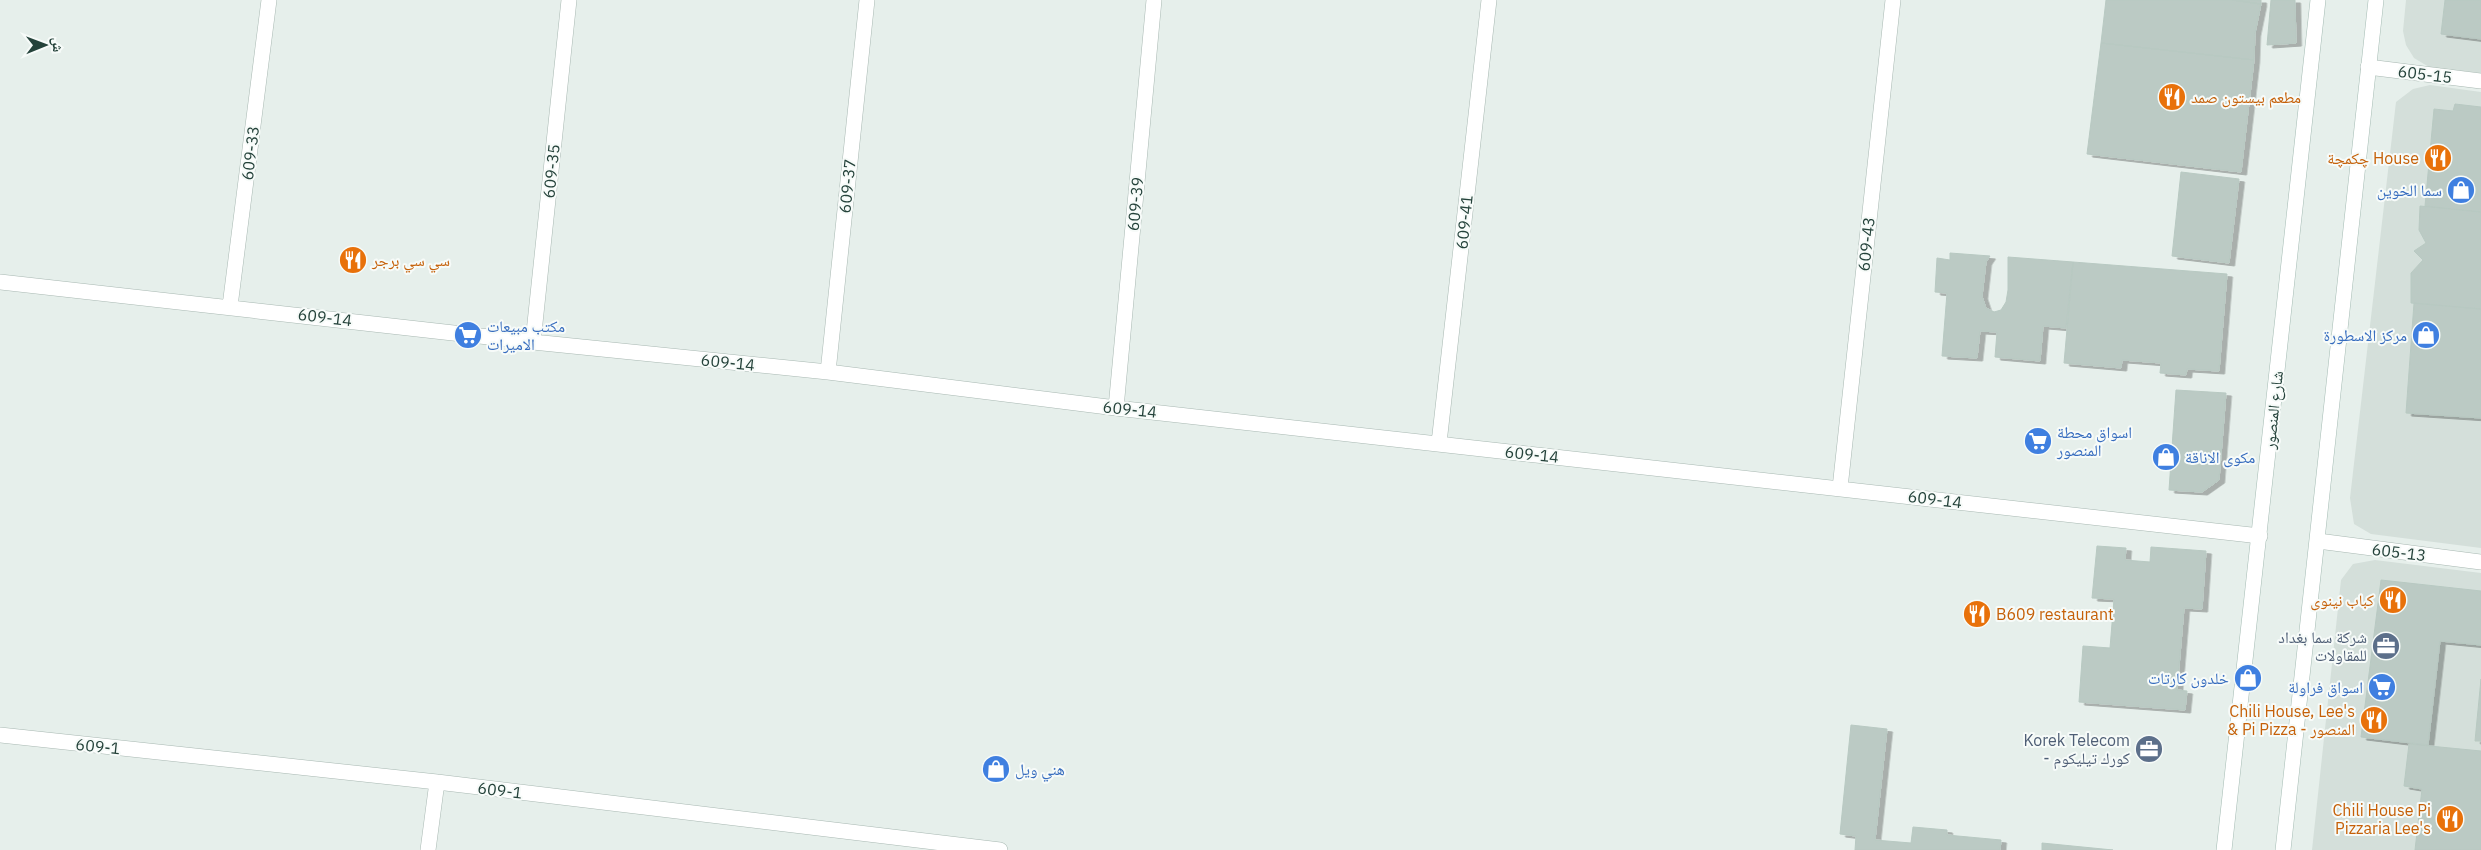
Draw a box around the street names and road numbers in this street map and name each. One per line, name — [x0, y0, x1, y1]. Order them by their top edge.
street label: 605-15 — [2397, 61, 2453, 87]
street label: 609-33 — [237, 125, 263, 181]
street label: 609-35 — [538, 143, 564, 199]
street label: 609-37 — [834, 158, 860, 214]
street label: 609-39 — [1123, 176, 1147, 232]
street label: 609-41 — [1451, 194, 1477, 250]
street label: 609-43 — [1853, 216, 1879, 272]
street label: 609-14 — [297, 304, 353, 330]
street label: 609-14 — [700, 349, 756, 375]
street label: شارع المنصور — [2259, 370, 2288, 451]
street label: 609-14 — [1102, 396, 1158, 422]
street label: 609-14 — [1504, 441, 1560, 467]
street label: 609-14 — [1907, 486, 1963, 512]
street label: 605-13 — [2371, 539, 2427, 565]
street label: 609-1 — [75, 734, 121, 758]
street label: 609-1 — [477, 777, 523, 803]

